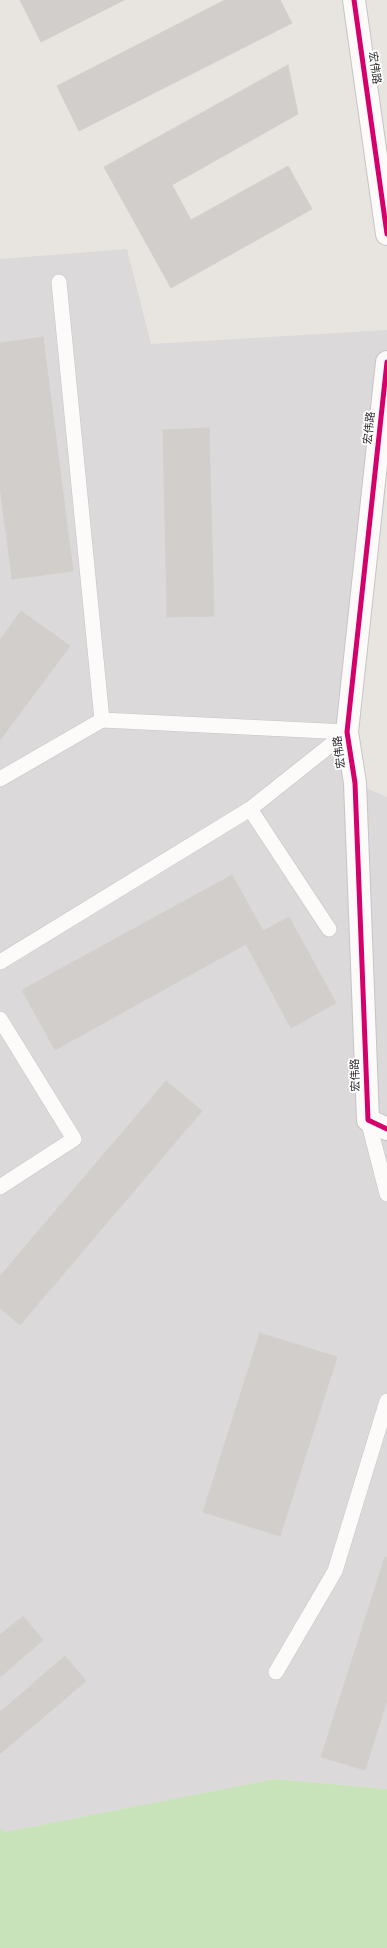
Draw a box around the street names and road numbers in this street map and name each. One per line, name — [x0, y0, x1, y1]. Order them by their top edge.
street label: 宏伟路 — [365, 51, 383, 85]
street label: 宏伟路 — [362, 411, 378, 445]
street label: 宏伟路 — [331, 735, 349, 769]
street label: 宏伟路 — [349, 1058, 363, 1092]

